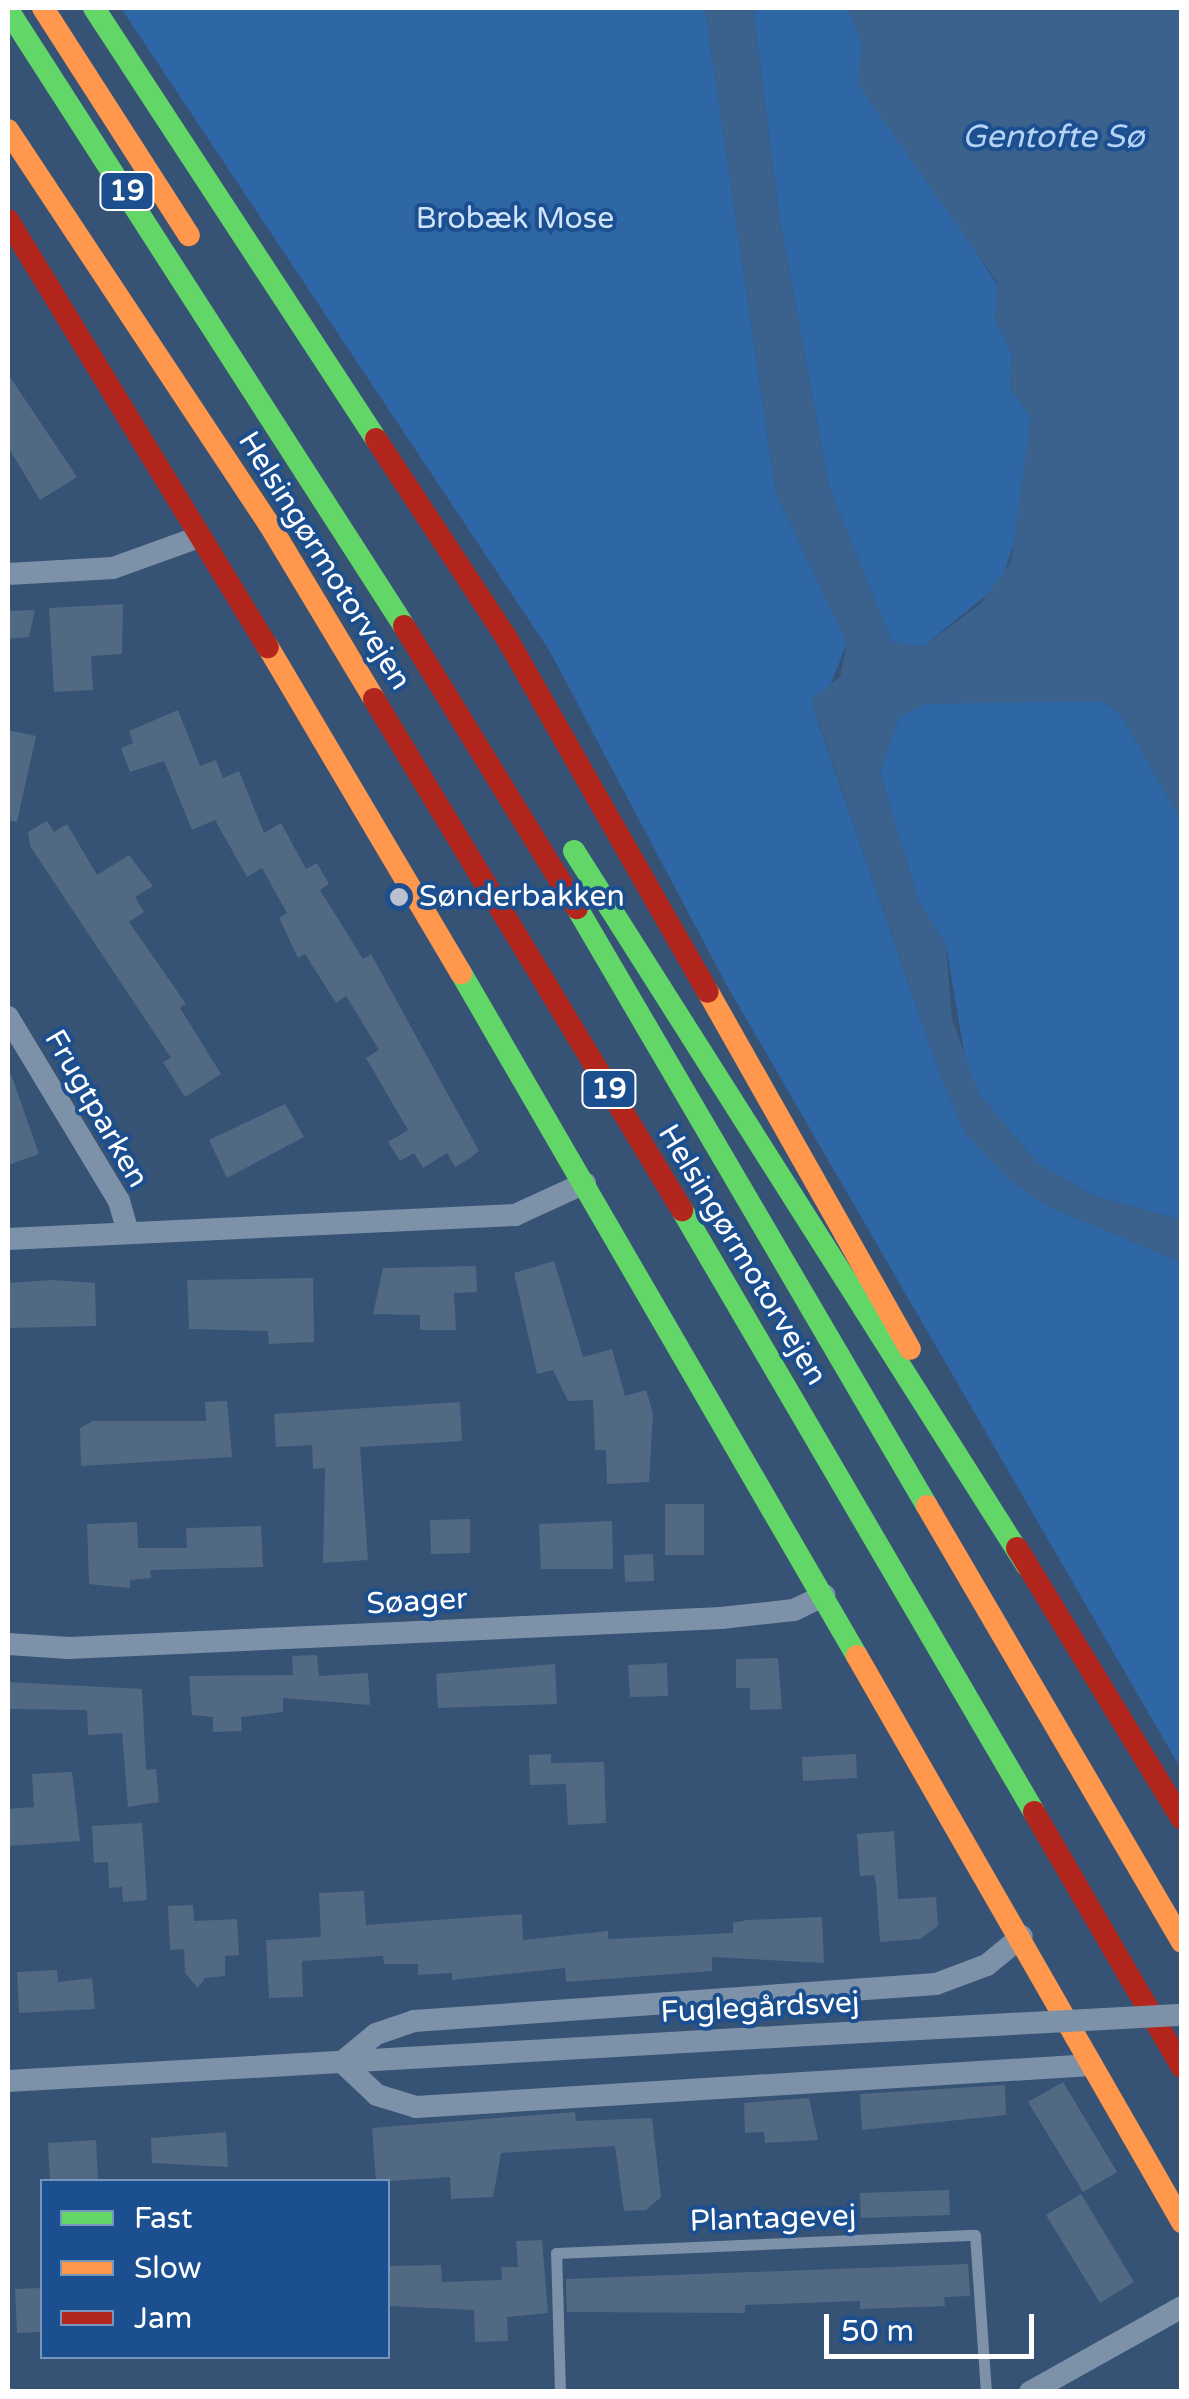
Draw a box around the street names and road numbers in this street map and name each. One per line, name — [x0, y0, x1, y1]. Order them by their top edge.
road number: 19 — [97, 168, 157, 214]
street label: Helsingørmotorvejen — [230, 425, 418, 697]
street label: Frugtparken — [36, 1024, 156, 1194]
road number: 19 — [579, 1066, 639, 1112]
street label: Helsingørmotorvejen — [650, 1118, 834, 1392]
street label: Søager — [366, 1581, 468, 1623]
street label: Fuglegårdsvej — [660, 1985, 860, 2031]
street label: Plantagevej — [689, 2198, 857, 2240]

